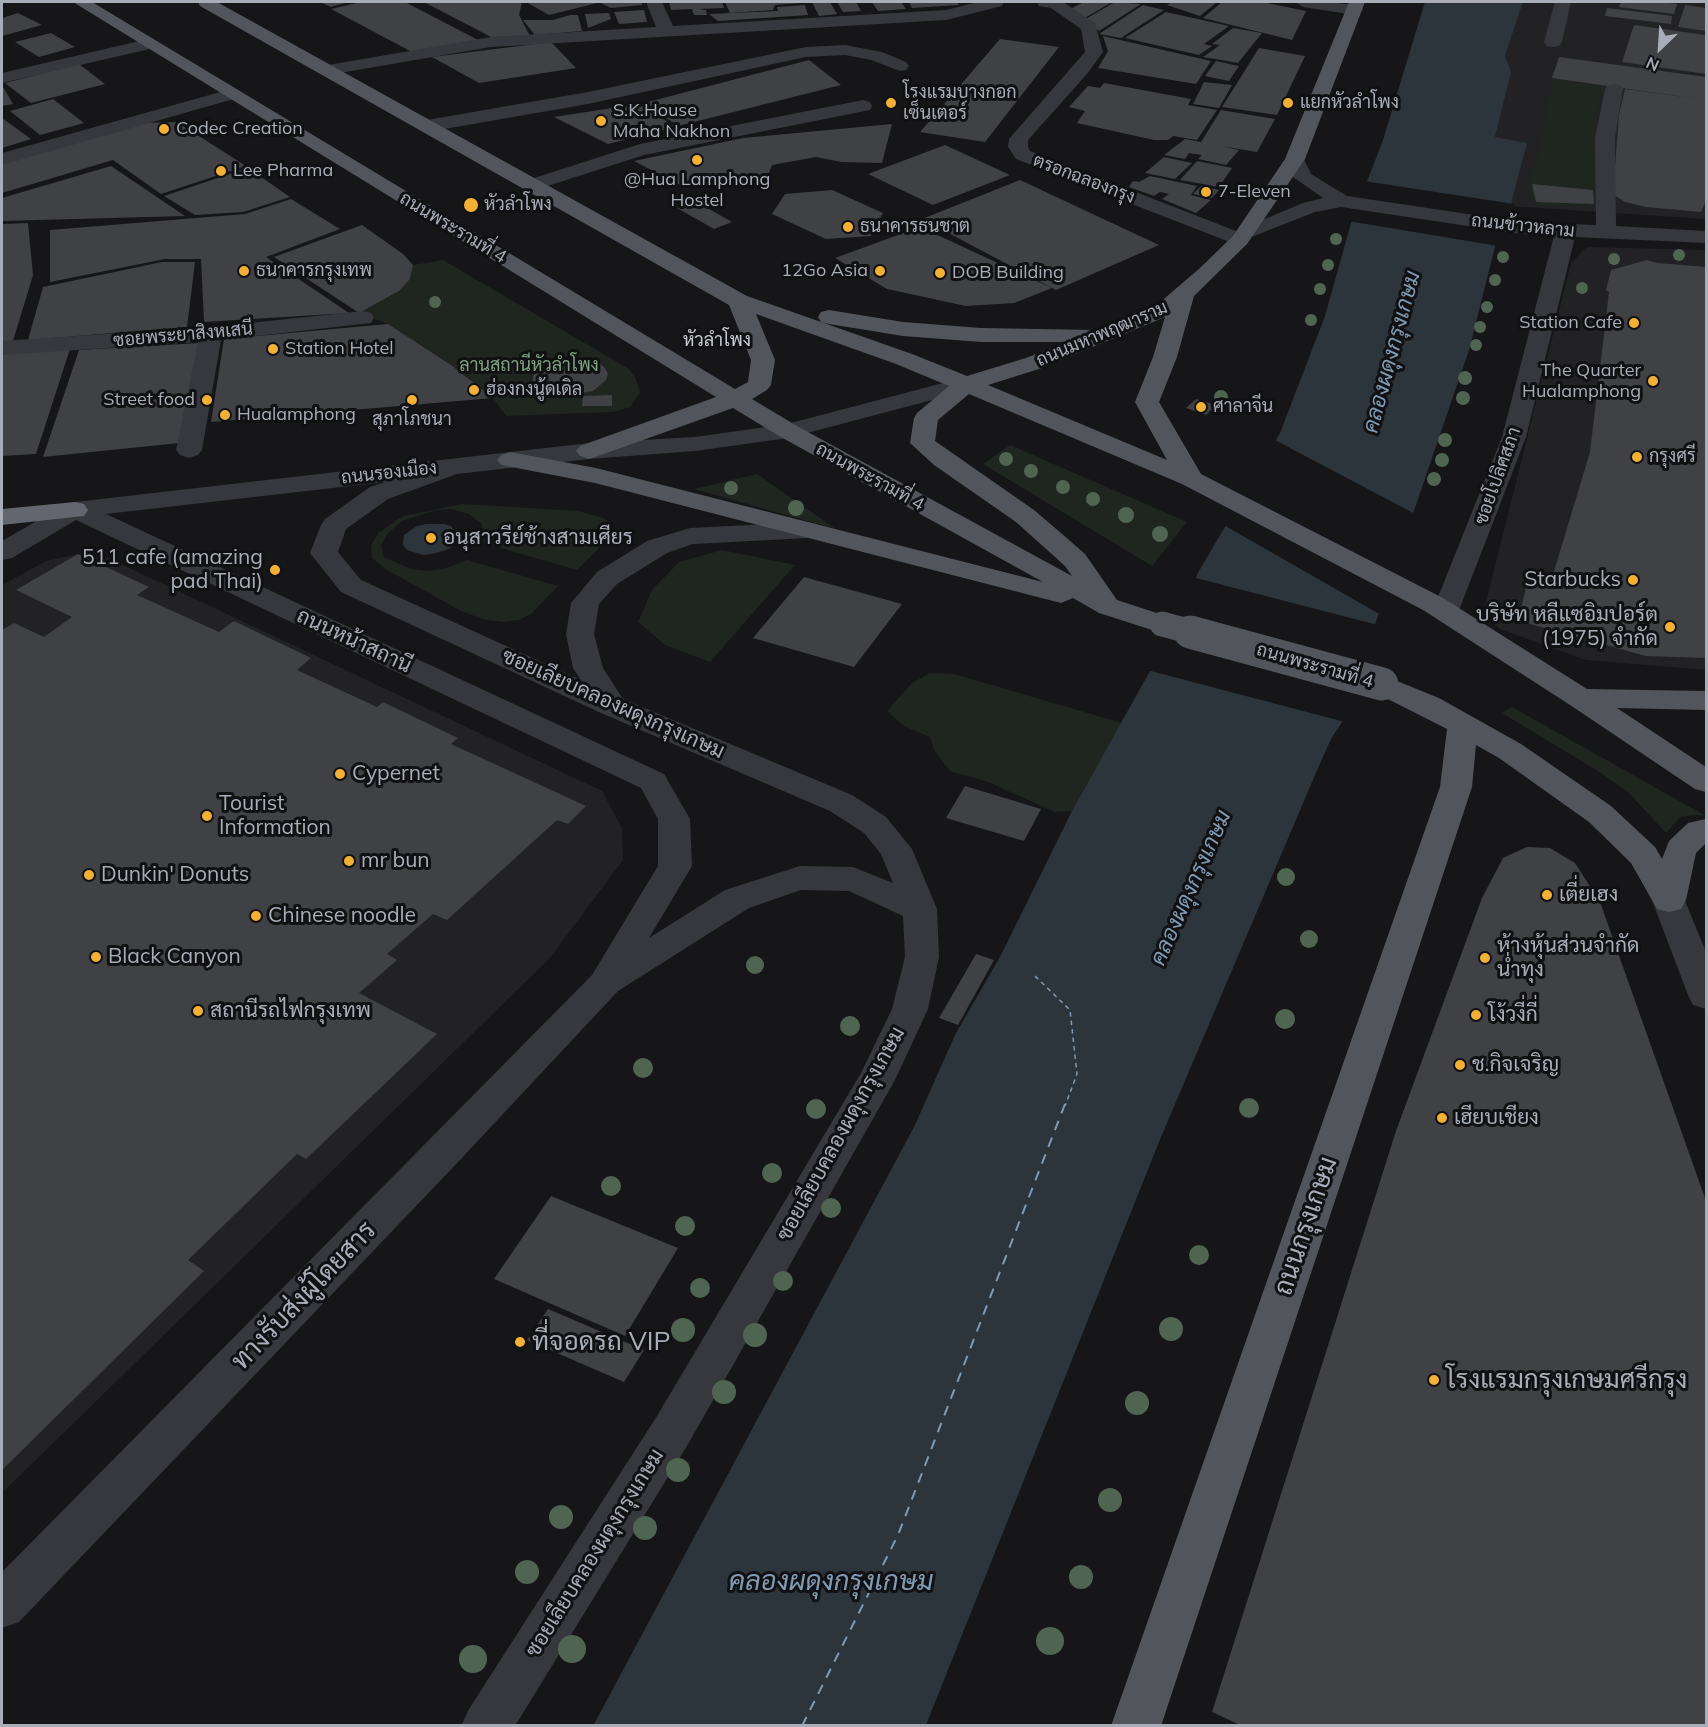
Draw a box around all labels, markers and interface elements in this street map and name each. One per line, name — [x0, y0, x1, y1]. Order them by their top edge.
north arrow — [1630, 18, 1690, 78]
text: N — [1643, 53, 1662, 76]
place label: โรงแรมบางกอก เซ็นเตอร์ — [903, 82, 1017, 124]
place label: แยกหัวลำโพง — [1300, 92, 1399, 114]
marker: โรงแรมบางกอก เซ็นเตอร์ — [884, 96, 898, 110]
marker: แยกหัวลำโพง — [1281, 96, 1295, 110]
place label: S.K.House Maha Nakhon — [613, 100, 730, 142]
marker: S.K.House Maha Nakhon — [594, 114, 608, 128]
place label: Codec Creation — [176, 118, 303, 140]
marker: Codec Creation — [157, 122, 171, 136]
street label: ตรอกฉลองกรุง — [1030, 150, 1138, 208]
marker: @Hua Lamphong Hostel — [690, 153, 704, 167]
place label: Lee Pharma — [233, 160, 333, 182]
marker: Lee Pharma — [214, 164, 228, 178]
place label: @Hua Lamphong Hostel — [624, 169, 770, 212]
place label: 7-Eleven — [1218, 181, 1291, 203]
marker: 7-Eleven — [1199, 185, 1213, 199]
street label: ถนนพระรามที่ 4 — [396, 188, 510, 268]
place label: หัวลำโพง — [484, 194, 552, 216]
marker: หัวลำโพง — [462, 196, 480, 214]
street label: ถนนข้าวหลาม — [1470, 210, 1576, 242]
place label: ธนาคารธนชาต — [860, 216, 970, 238]
marker: ธนาคารธนชาต — [841, 220, 855, 234]
place label: ธนาคารกรุงเทพ — [256, 260, 372, 282]
place label: 12Go Asia — [781, 260, 868, 282]
place label: DOB Building — [952, 262, 1064, 284]
marker: ธนาคารกรุงเทพ — [237, 264, 251, 278]
marker: 12Go Asia — [873, 264, 887, 278]
marker: DOB Building — [933, 266, 947, 280]
water label: คลองผดุงกรุงเกษม — [1358, 268, 1426, 436]
street label: ถนนมหาพฤฒาราม — [1033, 297, 1171, 371]
place label: Station Cafe — [1519, 312, 1622, 334]
marker: Station Cafe — [1627, 316, 1641, 330]
street label: ซอยพระยาสิงหเสนี — [112, 318, 254, 352]
district label: หัวลำโพง — [683, 330, 751, 352]
place label: Station Hotel — [285, 338, 394, 360]
marker: Station Hotel — [266, 342, 280, 356]
park label: ลานสถานีหัวลำโพง — [459, 355, 599, 377]
place label: The Quarter Hualamphong — [1522, 360, 1641, 403]
marker: The Quarter Hualamphong — [1646, 374, 1660, 388]
place label: ฮ่องกงนู้ดเดิล — [486, 379, 582, 401]
marker: ฮ่องกงนู้ดเดิล — [467, 383, 481, 397]
place label: Street food — [103, 389, 195, 411]
marker: Street food — [200, 393, 214, 407]
marker: สุภาโภชนา — [405, 393, 419, 407]
place label: ศาลาจีน — [1213, 396, 1273, 418]
marker: ศาลาจีน — [1194, 400, 1208, 414]
place label: Hualamphong — [237, 404, 356, 426]
marker: Hualamphong — [218, 408, 232, 422]
place label: สุภาโภชนา — [372, 409, 452, 431]
street label: ซอยโปลิศสภา — [1470, 424, 1526, 528]
street label: ถนนพระรามที่ 4 — [812, 438, 928, 516]
place label: กรุงศรี — [1649, 446, 1696, 468]
marker: กรุงศรี — [1630, 450, 1644, 464]
street label: ถนนรองเมือง — [340, 457, 438, 489]
place label: อนุสาวรีย์ช้างสามเศียร — [443, 525, 633, 551]
marker: อนุสาวรีย์ช้างสามเศียร — [424, 531, 438, 545]
place label: 511 cafe (amazing pad Thai) — [82, 545, 263, 595]
marker: 511 cafe (amazing pad Thai) — [268, 563, 282, 577]
place label: Starbucks — [1524, 567, 1621, 593]
marker: Starbucks — [1626, 573, 1640, 587]
place label: บริษัท หลีแซอิมปอร์ต (1975) จำกัด — [1476, 602, 1658, 652]
street label: ถนนหน้าสถานี — [293, 603, 415, 679]
marker: บริษัท หลีแซอิมปอร์ต (1975) จำกัด — [1663, 620, 1677, 634]
street label: ถนนพระรามที่ 4 — [1254, 639, 1376, 693]
street label: ซอยเลียบคลองผดุงกรุงเกษม — [498, 644, 728, 764]
place label: Cypernet — [352, 761, 440, 787]
marker: Cypernet — [333, 767, 347, 781]
place label: Tourist Information — [219, 791, 331, 841]
water label: คลองผดุงกรุงเกษม — [1145, 806, 1237, 970]
marker: Tourist Information — [200, 809, 214, 823]
place label: mr bun — [361, 848, 430, 874]
marker: mr bun — [342, 854, 356, 868]
place label: Dunkin' Donuts — [101, 862, 249, 888]
marker: Dunkin' Donuts — [82, 868, 96, 882]
place label: เตี่ยเฮง — [1559, 882, 1618, 908]
marker: เตี่ยเฮง — [1540, 888, 1554, 902]
place label: Chinese noodle — [268, 903, 416, 929]
marker: Chinese noodle — [249, 909, 263, 923]
place label: ห้างหุ้นส่วนจำกัด น่ำทุง — [1497, 933, 1640, 983]
place label: Black Canyon — [108, 944, 241, 970]
marker: Black Canyon — [89, 950, 103, 964]
marker: ห้างหุ้นส่วนจำกัด น่ำทุง — [1478, 951, 1492, 965]
place label: สถานีรถไฟกรุงเทพ — [210, 998, 371, 1024]
place label: โง้วงี่กี่ — [1488, 1002, 1538, 1028]
marker: สถานีรถไฟกรุงเทพ — [191, 1004, 205, 1018]
marker: โง้วงี่กี่ — [1469, 1008, 1483, 1022]
street label: ซอยเลียบคลองผดุงกรุงเกษม — [772, 1023, 910, 1245]
place label: ช.กิจเจริญ — [1472, 1052, 1559, 1078]
marker: ช.กิจเจริญ — [1453, 1058, 1467, 1072]
place label: เฮียบเชียง — [1454, 1105, 1539, 1131]
marker: เฮียบเชียง — [1435, 1111, 1449, 1125]
street label: ถนนกรุงเกษม — [1268, 1153, 1344, 1299]
street label: ทางรับส่งผู้โดยสาร — [225, 1215, 383, 1377]
place label: ที่จอดรถ VIP — [532, 1326, 670, 1358]
marker: ที่จอดรถ VIP — [513, 1335, 527, 1349]
place label: โรงแรมกรุงเกษมศรีกรุง — [1446, 1364, 1687, 1396]
marker: โรงแรมกรุงเกษมศรีกรุง — [1427, 1373, 1441, 1387]
street label: ซอยเลียบคลองผดุงกรุงเกษม — [521, 1444, 669, 1662]
water label: คลองผดุงกรุงเกษม — [729, 1566, 933, 1598]

